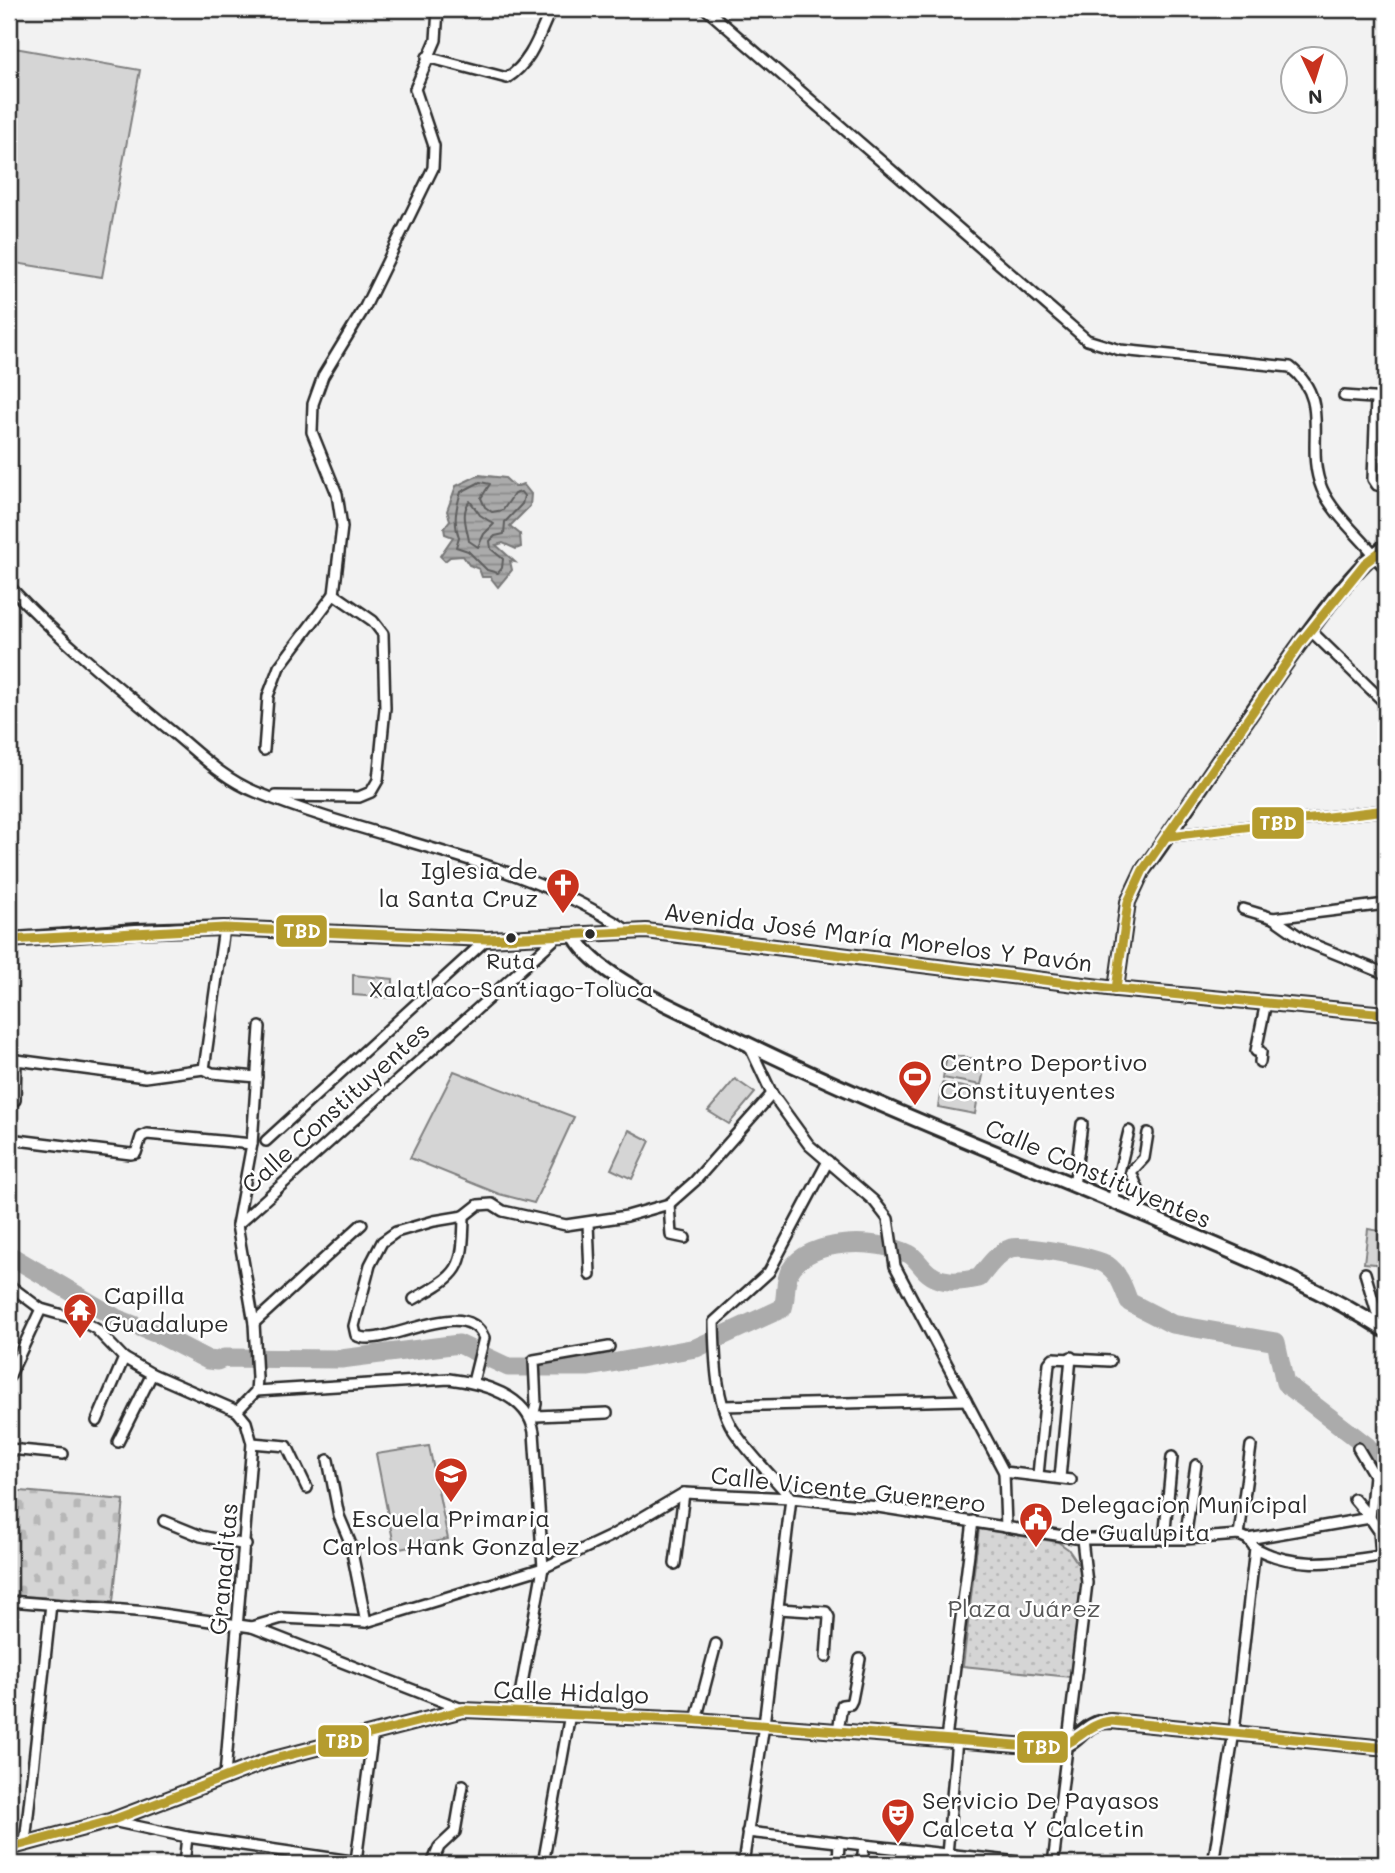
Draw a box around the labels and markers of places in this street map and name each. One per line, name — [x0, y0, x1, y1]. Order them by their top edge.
place label: Iglesia de la Santa Cruz — [379, 854, 538, 913]
church icon: Iglesia de la Santa Cruz — [544, 866, 582, 915]
unlabelled marker — [583, 927, 597, 941]
marker: Ruta Xalatlaco-Santiago-Toluca — [504, 931, 518, 945]
place label: Ruta Xalatlaco-Santiago-Toluca — [369, 946, 653, 1003]
place label: Centro Deportivo Constituyentes — [940, 1046, 1147, 1105]
sports icon: Centro Deportivo Constituyentes — [896, 1058, 934, 1107]
place label: Capilla Guadalupe — [104, 1279, 229, 1338]
temple icon: Capilla Guadalupe — [61, 1291, 99, 1340]
school or university icon: Escuela Primaria Carlos Hank Gonzalez — [432, 1455, 470, 1504]
place label: Delegacion Municipal de Gualupita — [1060, 1488, 1308, 1547]
public building icon: Delegacion Municipal de Gualupita — [1017, 1500, 1055, 1549]
place label: Escuela Primaria Carlos Hank Gonzalez — [322, 1502, 580, 1561]
place label: Servicio De Payasos Calceta Y Calcetin — [922, 1784, 1160, 1843]
theatre icon: Servicio De Payasos Calceta Y Calcetin — [879, 1796, 917, 1845]

